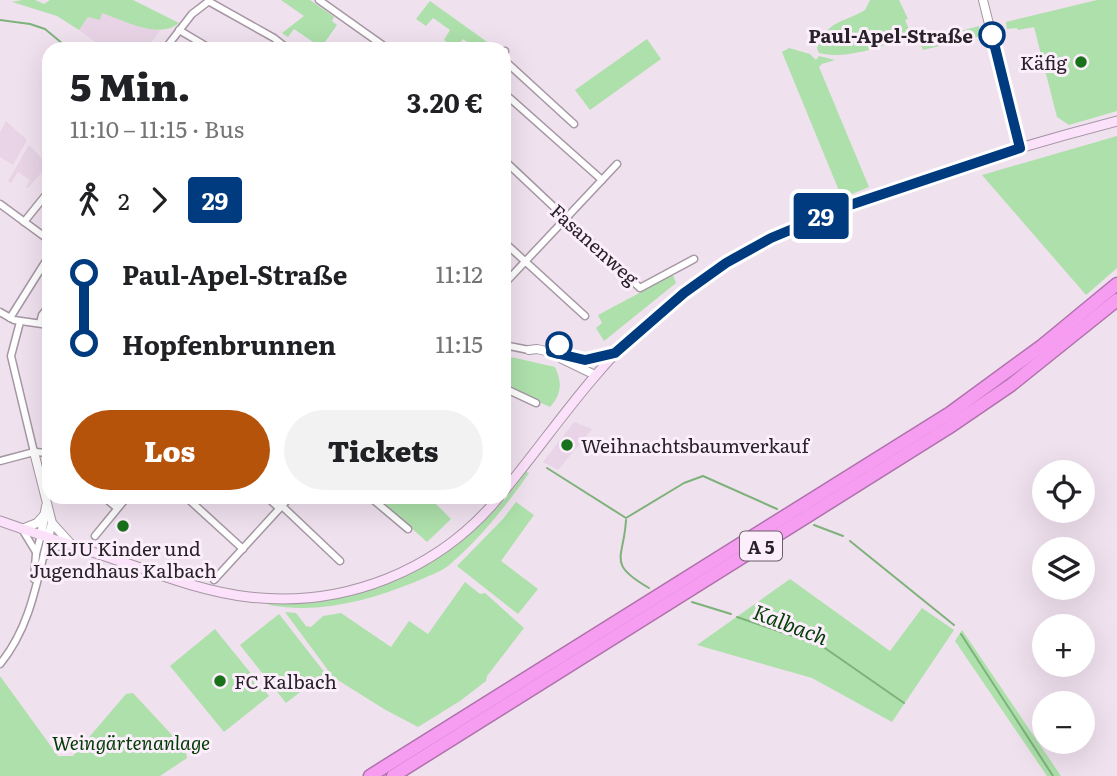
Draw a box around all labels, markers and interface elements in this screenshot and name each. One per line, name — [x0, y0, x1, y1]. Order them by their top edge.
place label: Paul-Apel-Straße — [808, 21, 973, 49]
marker: Paul-Apel-Straße — [979, 22, 1005, 48]
place label: Käfig — [1020, 48, 1067, 76]
marker: Käfig — [1073, 54, 1089, 70]
text: 5 Min. — [70, 56, 190, 113]
text: 3.20 € — [407, 82, 483, 121]
text: 11:10 – 11:15 · Bus — [70, 111, 244, 145]
icon: walk — [70, 181, 108, 219]
icon: forward — [140, 181, 178, 219]
text: 29 — [202, 182, 228, 217]
text: 2 — [118, 183, 130, 217]
line badge: 29 — [790, 193, 852, 239]
street label: Fasanenweg — [545, 197, 646, 292]
text: 29 — [808, 198, 834, 233]
text: Paul-Apel-Straße — [122, 254, 347, 293]
text: 11:12 — [436, 256, 483, 290]
text: Hopfenbrunnen — [122, 324, 336, 363]
text: 11:15 — [436, 326, 483, 360]
unlabelled marker — [546, 332, 572, 358]
button: Los — [70, 410, 270, 490]
button: Tickets — [284, 410, 483, 490]
place label: Weihnachtsbaumverkauf — [581, 431, 811, 459]
marker: Weihnachtsbaumverkauf — [559, 437, 575, 453]
map controls — [1032, 460, 1095, 754]
button: locate — [1032, 460, 1095, 523]
marker: KIJU Kinder und Jugendhaus Kalbach — [115, 518, 131, 534]
road number: A 5 — [740, 532, 782, 560]
place label: KIJU Kinder und Jugendhaus Kalbach — [29, 534, 217, 584]
button: layers — [1032, 537, 1095, 600]
water label: Kalbach — [749, 595, 833, 652]
button: + — [1032, 614, 1095, 677]
place label: FC Kalbach — [234, 667, 337, 695]
marker: FC Kalbach — [212, 673, 228, 689]
button: − — [1032, 691, 1095, 754]
park label: Weingärtenanlage — [52, 728, 210, 756]

